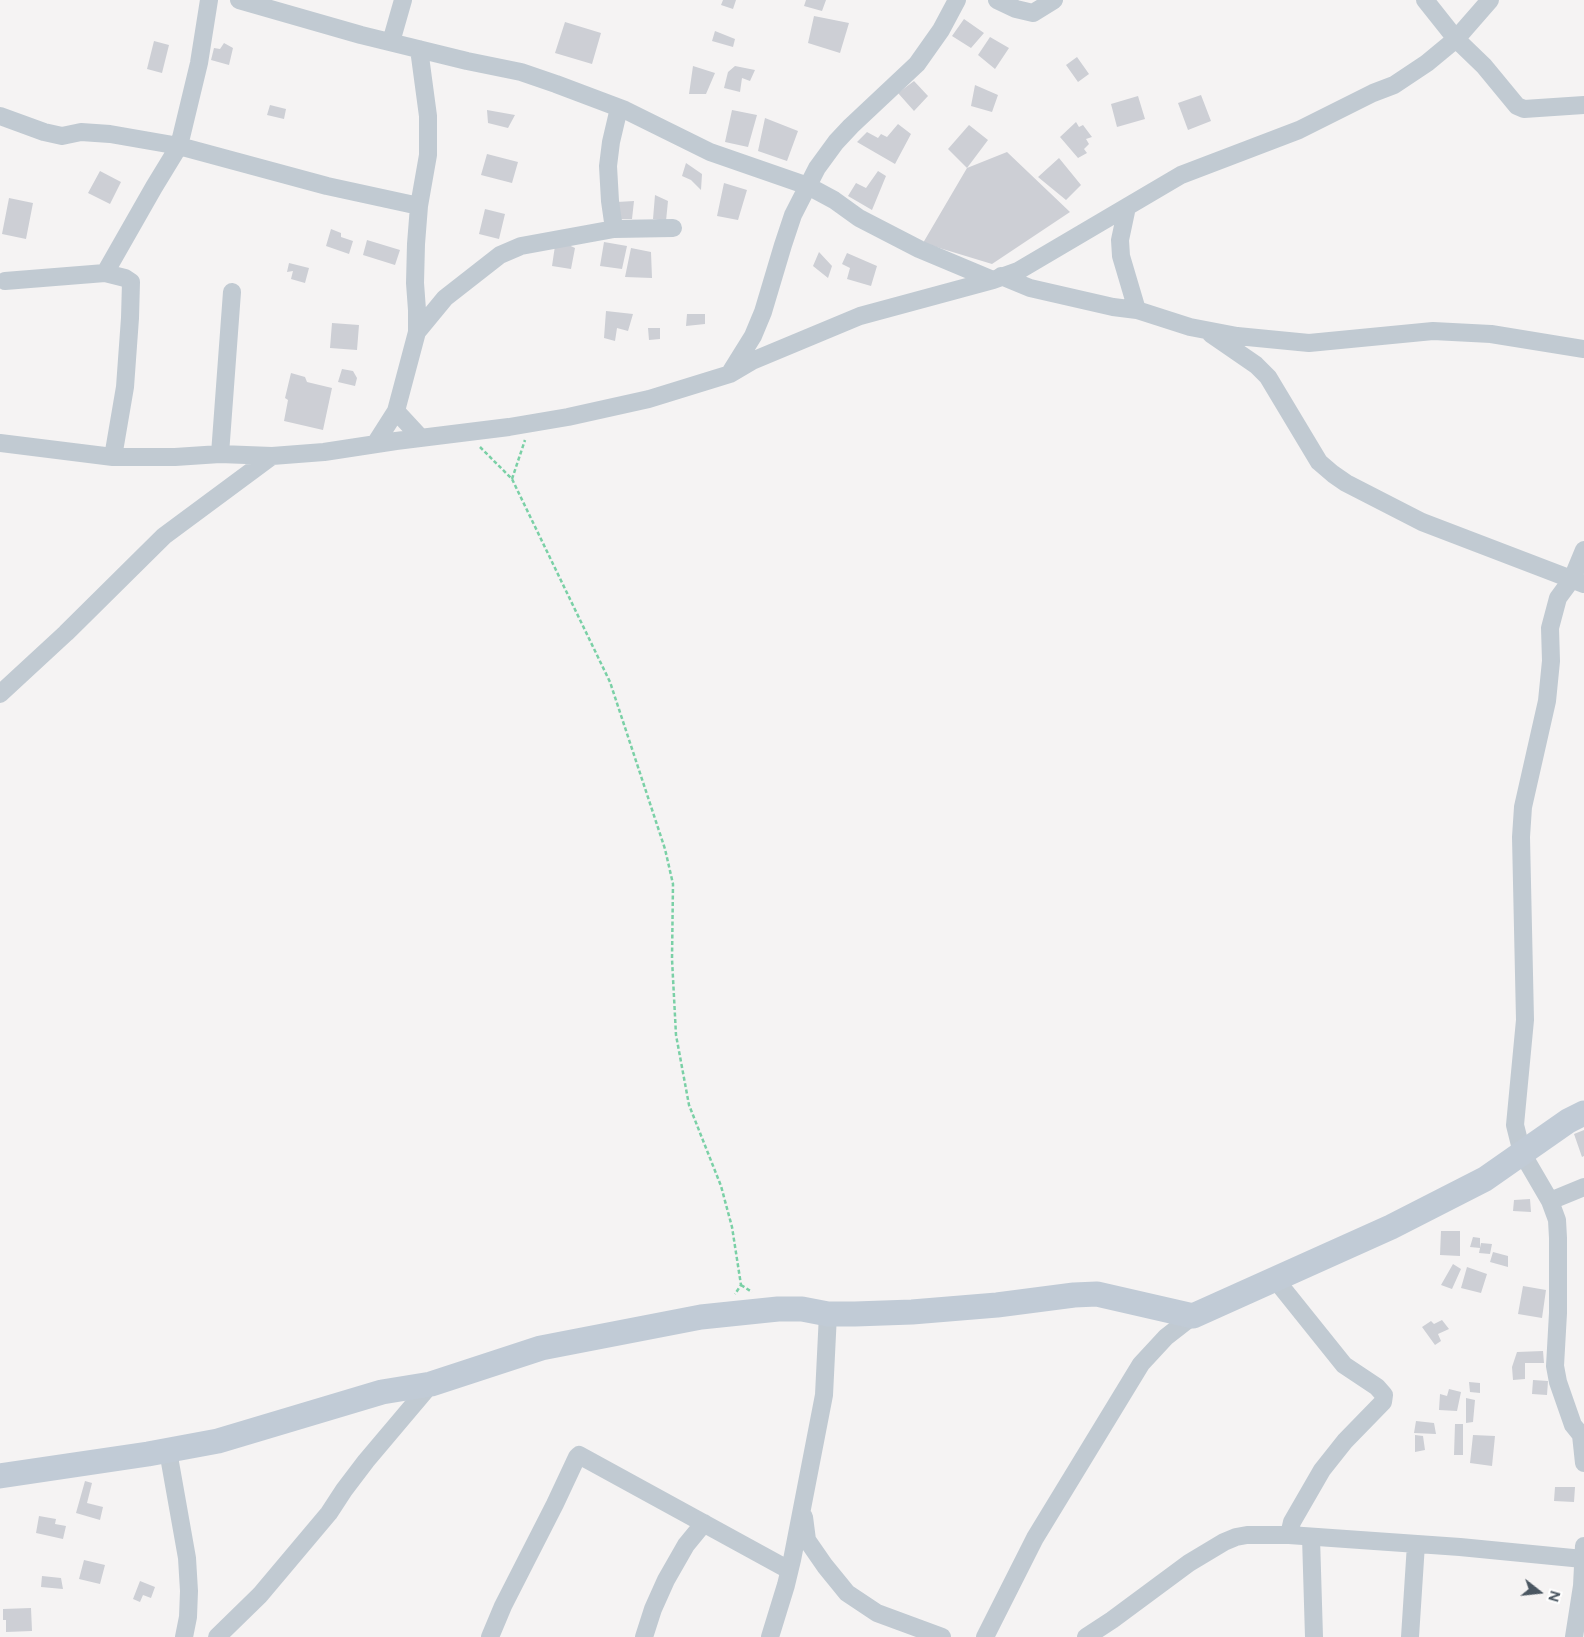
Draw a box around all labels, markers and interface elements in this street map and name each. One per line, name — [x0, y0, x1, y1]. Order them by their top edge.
north arrow — [1514, 1567, 1564, 1617]
text: N — [1544, 1589, 1564, 1604]

